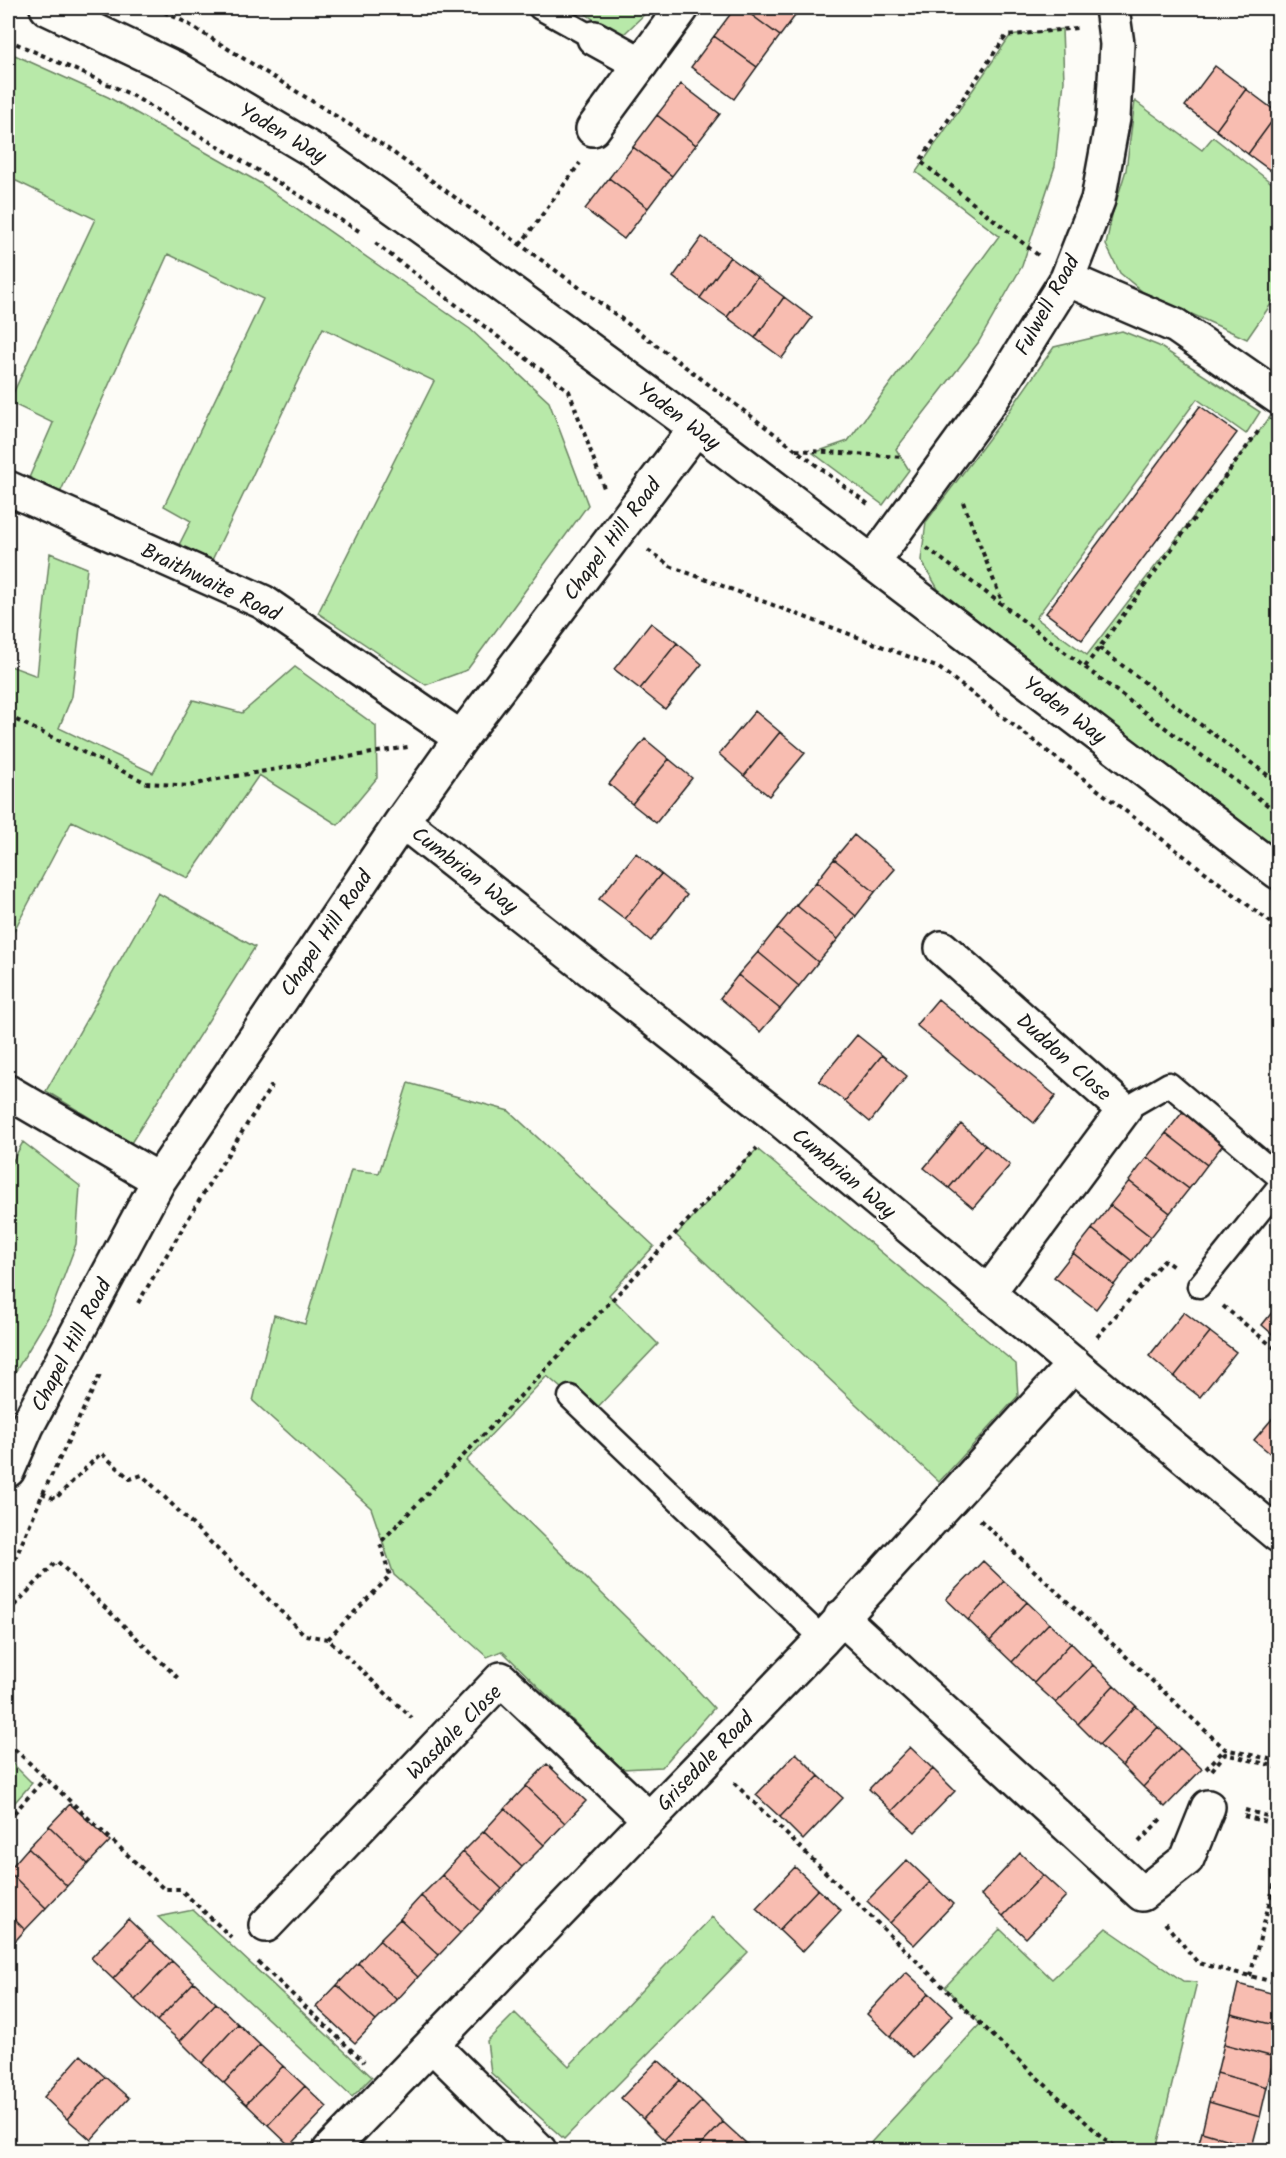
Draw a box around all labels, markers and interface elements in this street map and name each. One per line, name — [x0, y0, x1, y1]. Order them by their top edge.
street label: Yoden Way — [232, 95, 333, 174]
street label: Fulwell Road — [1007, 249, 1090, 362]
street label: Yoden Way — [629, 375, 727, 460]
street label: Chapel Hill Road — [556, 471, 671, 608]
street label: Braithwaite Road — [135, 535, 286, 632]
street label: Yoden Way — [1015, 669, 1113, 754]
street label: Cumbrian Way — [404, 819, 525, 924]
street label: Chapel Hill Road — [273, 863, 382, 1004]
street label: Duddon Close — [1008, 1006, 1119, 1111]
street label: Cumbrian Way — [783, 1120, 903, 1228]
street label: Chapel Hill Road — [23, 1273, 122, 1418]
street label: Wasdale Close — [399, 1677, 511, 1789]
street label: Grisedale Road — [650, 1704, 763, 1820]

